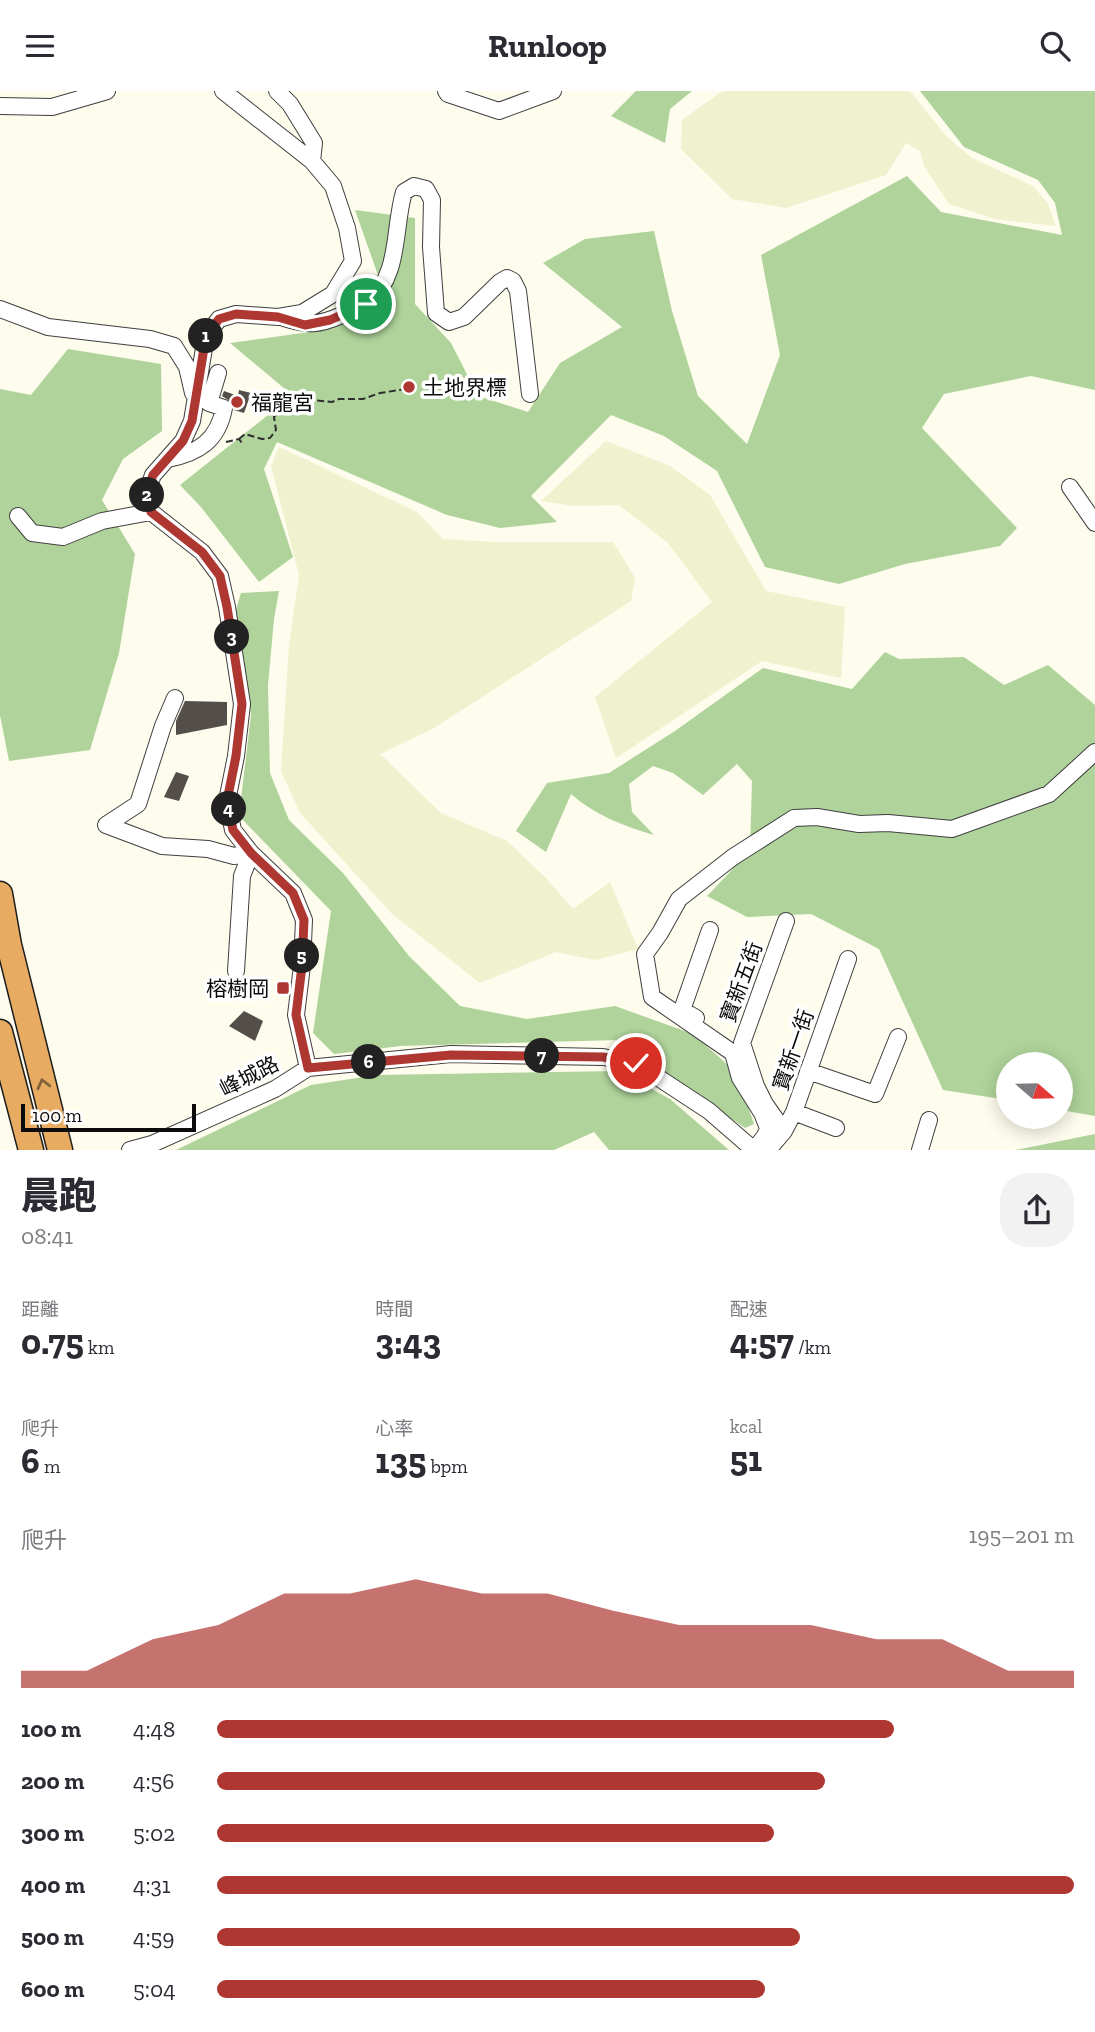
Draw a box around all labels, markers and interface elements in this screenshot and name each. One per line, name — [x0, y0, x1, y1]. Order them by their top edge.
icon: menu — [21, 27, 59, 65]
text: Runloop — [488, 27, 607, 65]
icon: search — [1036, 27, 1074, 65]
pin — [336, 274, 396, 334]
icon: arrive — [347, 285, 385, 323]
pin: 1 — [188, 319, 224, 353]
text: 1 — [202, 324, 209, 347]
place label: 土地界標 — [423, 375, 507, 400]
marker: 土地界標 — [401, 379, 417, 395]
place label: 福龍宮 — [251, 390, 314, 415]
marker: 福龍宮 — [229, 394, 245, 410]
pin: 2 — [130, 477, 164, 513]
text: 2 — [141, 483, 152, 506]
pin: 3 — [215, 619, 250, 655]
text: 3 — [226, 625, 237, 648]
pin: 4 — [212, 791, 246, 827]
text: 4 — [223, 797, 234, 820]
street label: 寶新五街 — [715, 938, 767, 1026]
pin: 5 — [284, 939, 320, 973]
text: 5 — [297, 944, 306, 967]
place label: 榕樹岡 — [206, 976, 269, 1001]
marker: 榕樹岡 — [275, 980, 291, 996]
street label: 寶新一街 — [768, 1006, 818, 1094]
pin — [606, 1033, 666, 1093]
pin: 7 — [524, 1039, 560, 1073]
text: 7 — [537, 1044, 546, 1067]
icon: check — [617, 1044, 655, 1082]
pin: 6 — [352, 1045, 386, 1079]
text: 6 — [363, 1050, 374, 1073]
street label: 峰城路 — [215, 1051, 283, 1101]
north arrow — [996, 1052, 1073, 1129]
map controls — [996, 1052, 1073, 1129]
one-way arrow — [37, 1078, 51, 1090]
scale bar — [21, 1101, 196, 1133]
text: 100 m — [32, 1104, 82, 1127]
text: 晨跑 — [21, 1173, 97, 1219]
button: share — [1000, 1173, 1074, 1247]
text: 08:41 — [21, 1222, 73, 1250]
text: 距離 — [21, 1298, 59, 1321]
text: 時間 — [375, 1298, 413, 1321]
text: 配速 — [730, 1298, 768, 1321]
text: 0.75 — [21, 1321, 84, 1363]
text: 3:43 — [375, 1321, 441, 1363]
text: 4:57 — [730, 1321, 794, 1363]
text: km — [84, 1336, 114, 1359]
text: /km — [794, 1336, 831, 1359]
text: kcal — [730, 1415, 762, 1438]
text: 爬升 — [21, 1417, 59, 1440]
text: 心率 — [375, 1417, 413, 1440]
text: 51 — [730, 1438, 762, 1480]
text: 6 — [21, 1440, 40, 1482]
text: 135 — [375, 1440, 426, 1482]
text: m — [40, 1455, 60, 1478]
text: bpm — [426, 1455, 468, 1478]
text: 195–201 m — [968, 1521, 1074, 1549]
text: 爬升 — [21, 1526, 67, 1554]
text: 100 m — [21, 1715, 81, 1743]
text: 4:48 — [133, 1715, 175, 1743]
text: 200 m — [21, 1767, 84, 1795]
text: 4:56 — [133, 1767, 175, 1795]
text: 300 m — [21, 1819, 84, 1847]
text: 5:02 — [133, 1819, 175, 1847]
text: 400 m — [21, 1871, 85, 1899]
text: 4:31 — [133, 1871, 171, 1899]
text: 500 m — [21, 1923, 84, 1951]
text: 4:59 — [133, 1923, 175, 1951]
text: 600 m — [21, 1975, 84, 2003]
text: 5:04 — [133, 1975, 176, 2003]

